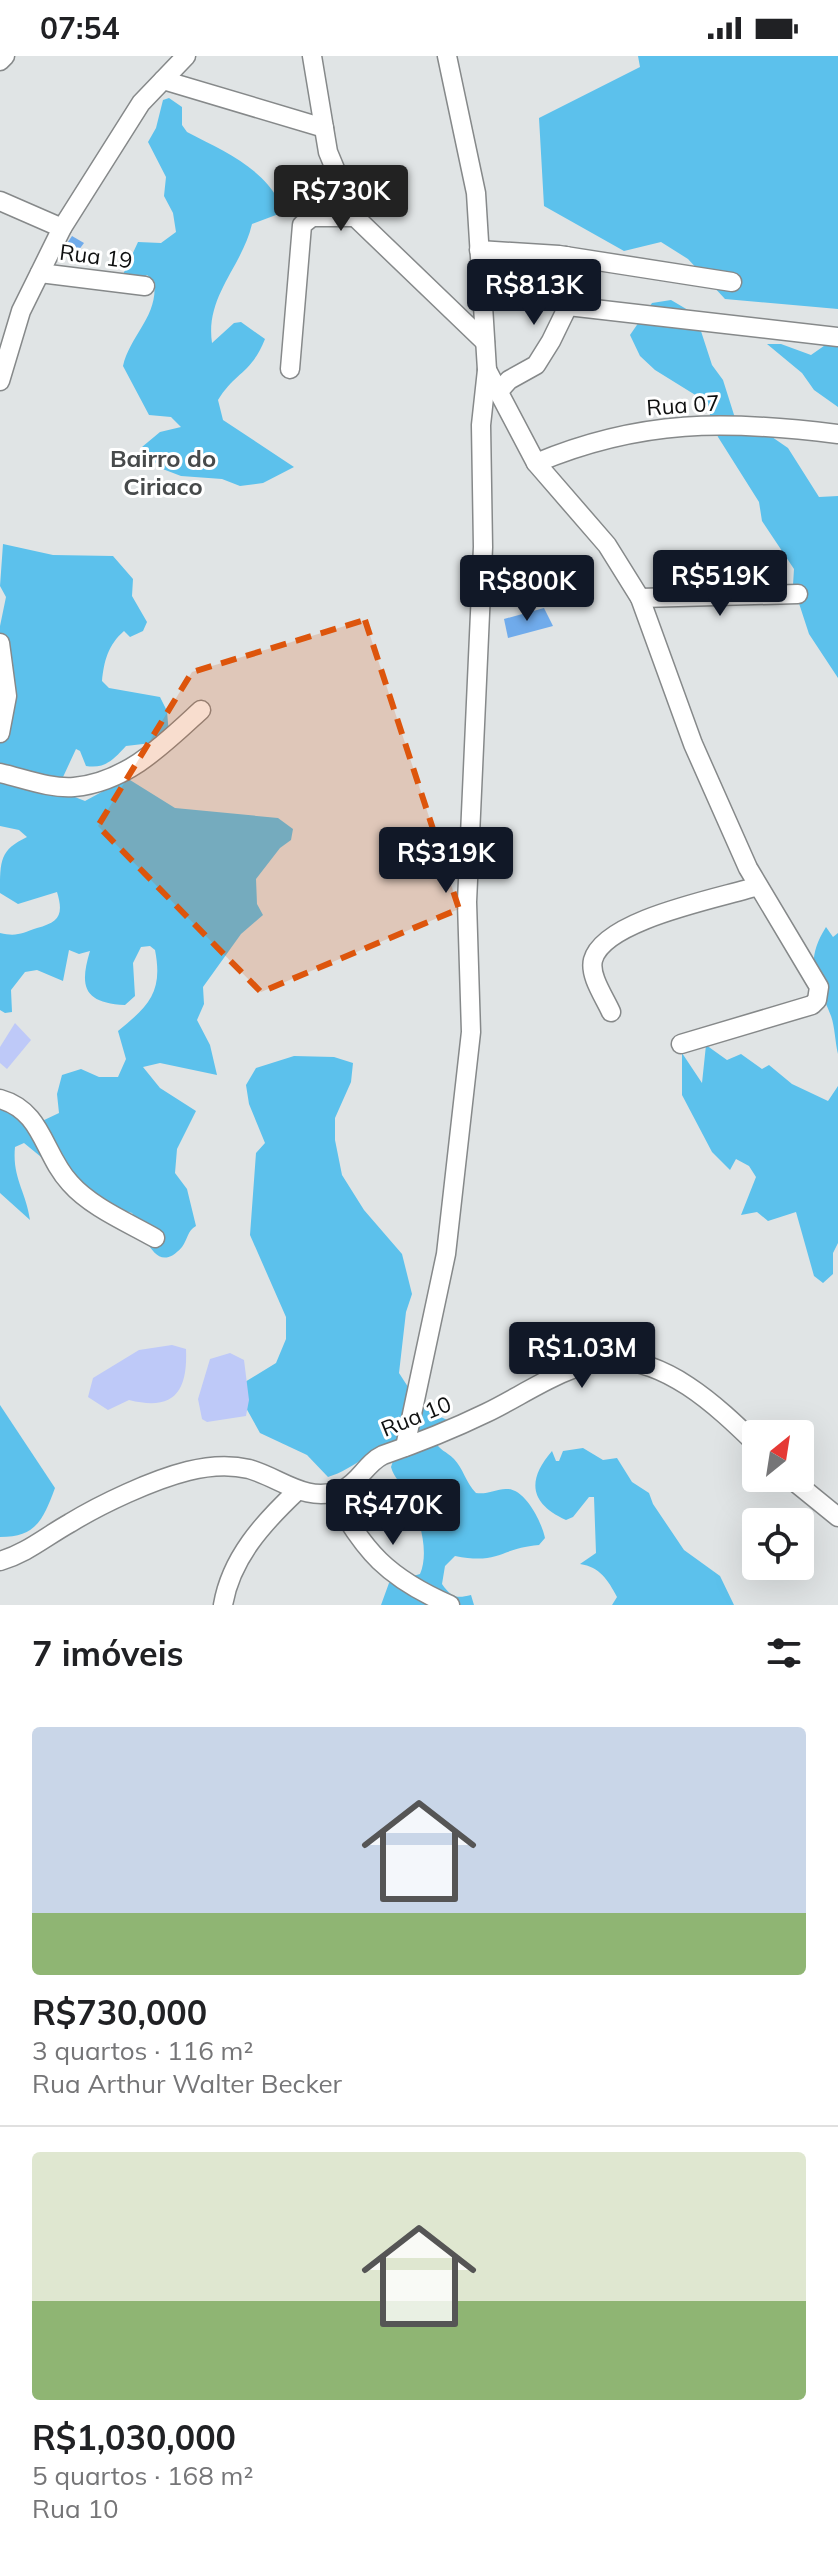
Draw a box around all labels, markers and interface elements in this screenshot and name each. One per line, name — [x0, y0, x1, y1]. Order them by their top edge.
text: 07:54 — [40, 9, 119, 47]
pin: R$730K — [276, 165, 406, 233]
text: R$730K — [292, 174, 390, 207]
street label: Rua 19 — [58, 238, 134, 274]
pin: R$813K — [469, 259, 599, 327]
text: R$813K — [485, 268, 583, 301]
street label: Rua 07 — [645, 388, 721, 422]
district label: Bairro do Ciriaco — [110, 443, 216, 501]
pin: R$519K — [655, 550, 785, 618]
pin: R$800K — [462, 555, 592, 623]
text: R$519K — [671, 559, 769, 592]
text: R$800K — [478, 564, 576, 597]
pin: R$319K — [381, 827, 511, 895]
text: R$319K — [397, 836, 495, 869]
pin: R$1.03M — [508, 1322, 656, 1390]
text: R$1.03M — [527, 1331, 637, 1364]
street label: Rua 10 — [377, 1389, 455, 1443]
north arrow — [742, 1420, 814, 1492]
map controls — [742, 1420, 814, 1580]
pin: R$470K — [328, 1479, 458, 1547]
text: R$470K — [344, 1488, 442, 1521]
button: locate — [742, 1508, 814, 1580]
icon: filters — [762, 1631, 806, 1675]
text: 7 imóveis — [32, 1632, 184, 1675]
icon: home — [347, 1779, 491, 1923]
text: R$730,000 — [32, 1991, 207, 2034]
text: 3 quartos · 116 m² — [32, 2034, 253, 2067]
text: Rua Arthur Walter Becker — [32, 2067, 342, 2100]
icon: home — [347, 2204, 491, 2348]
text: R$1,030,000 — [32, 2416, 236, 2459]
text: 5 quartos · 168 m² — [32, 2459, 253, 2492]
text: Rua 10 — [32, 2492, 119, 2525]

